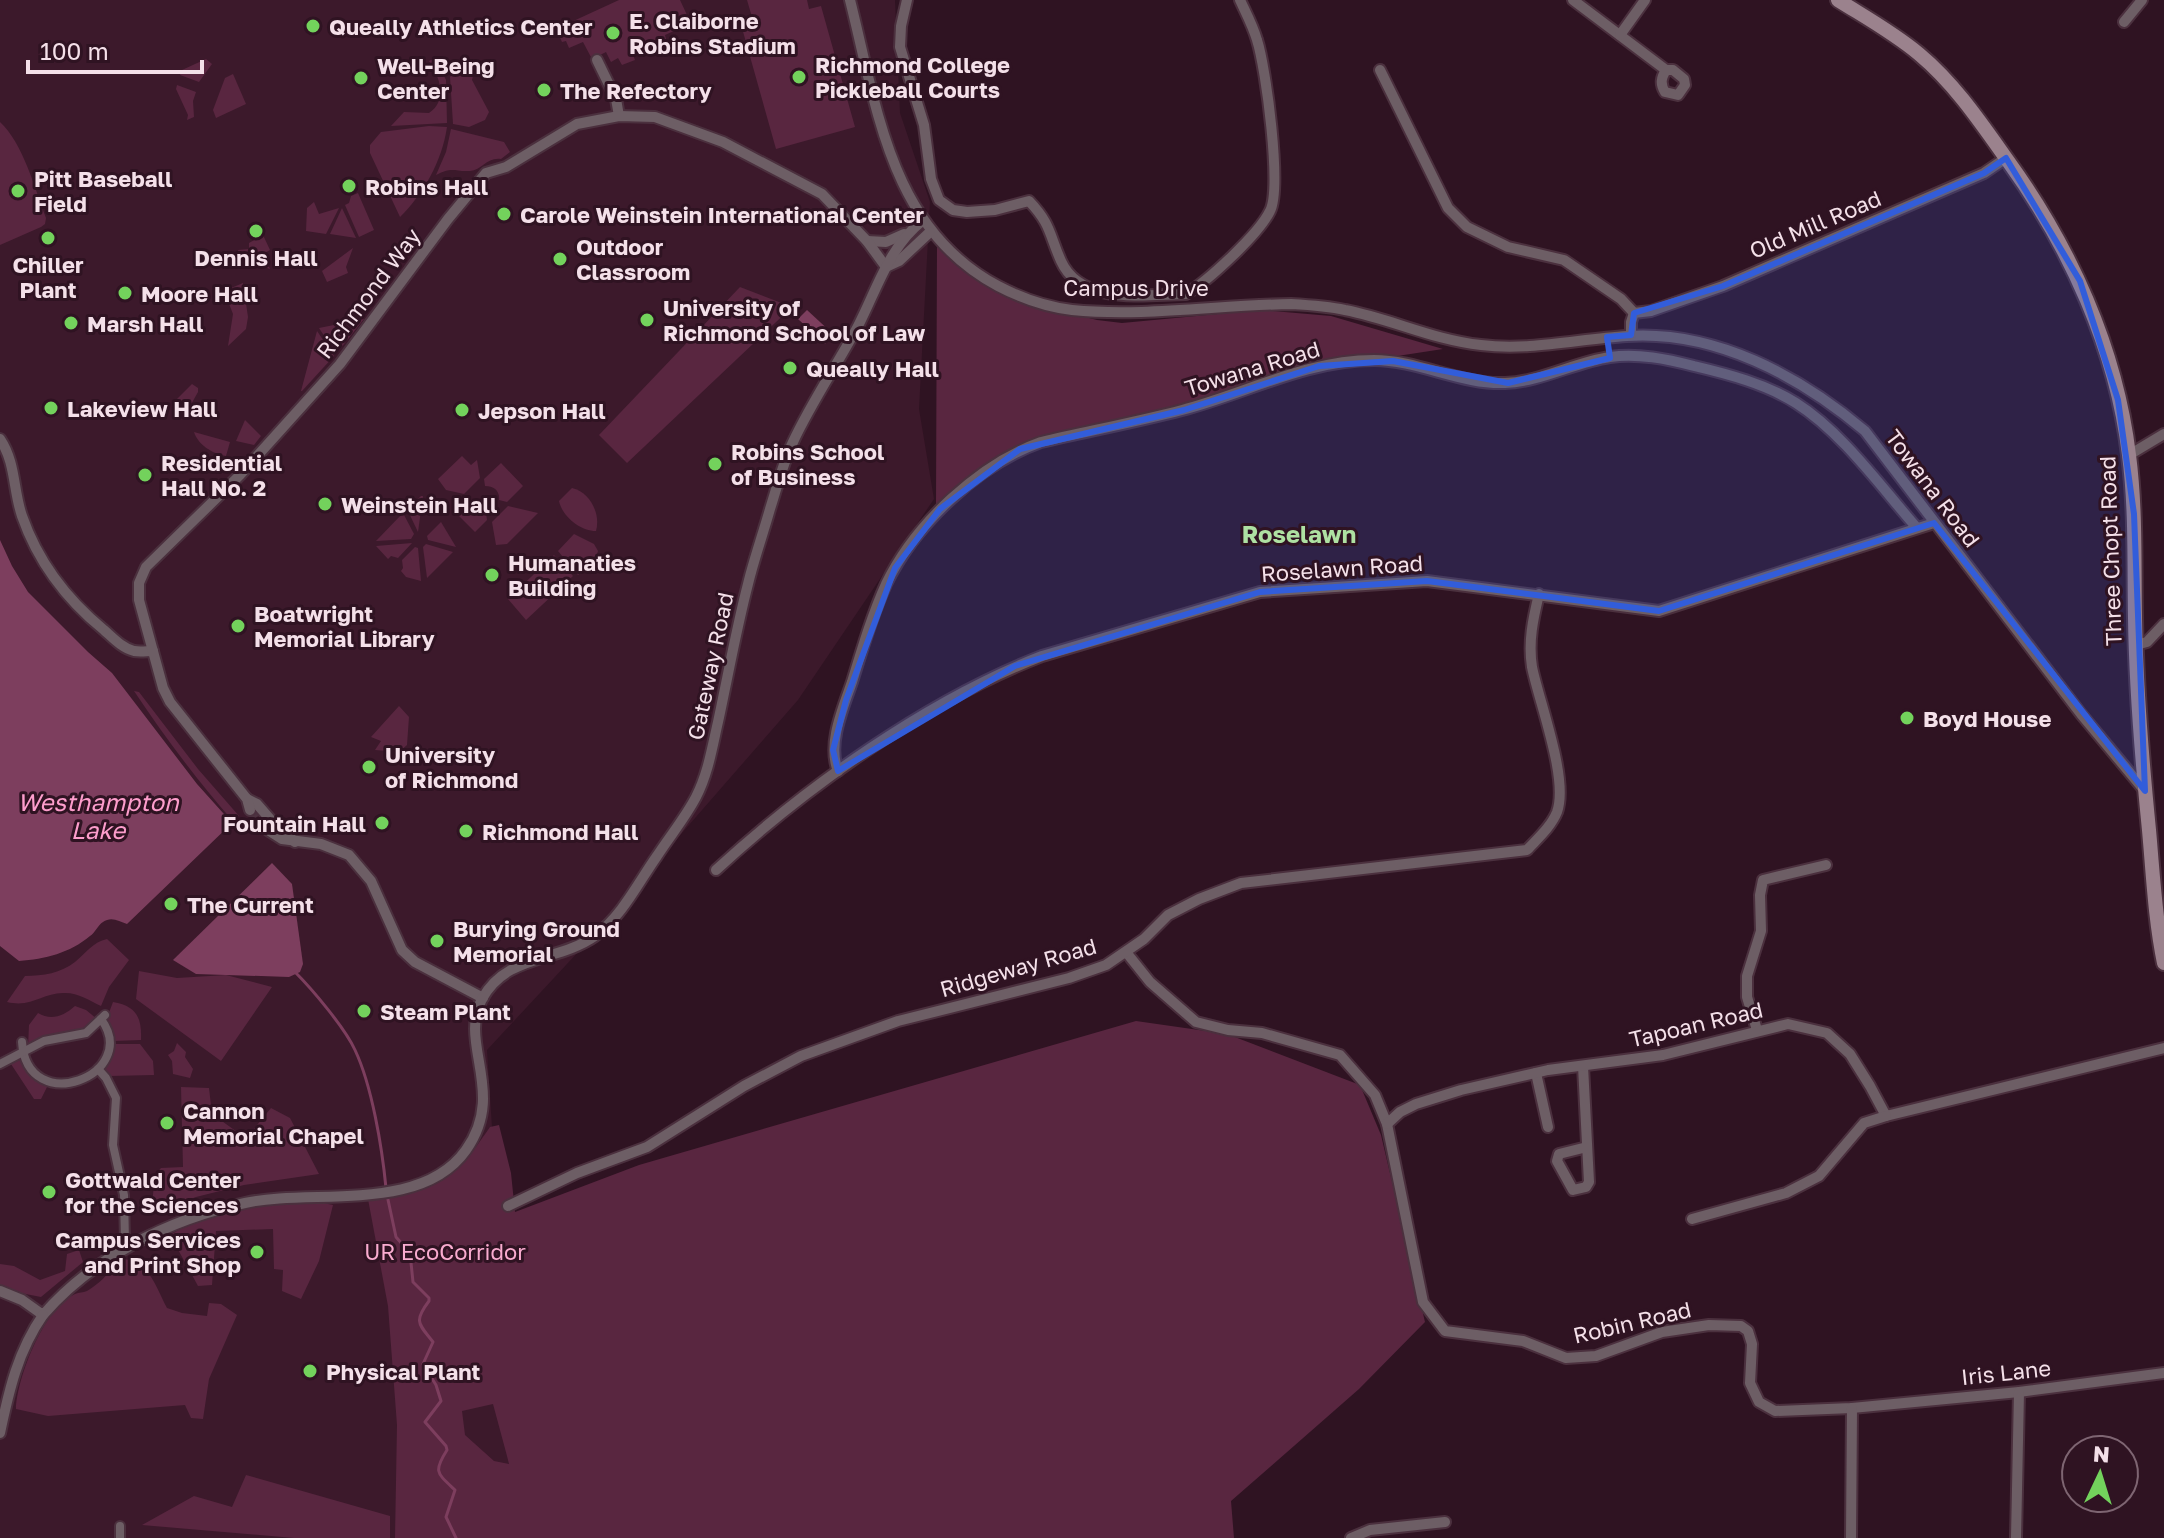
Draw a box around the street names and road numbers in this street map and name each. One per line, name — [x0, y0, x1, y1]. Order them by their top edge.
street label: Old Mill Road — [1745, 184, 1885, 264]
street label: Richmond Way — [310, 223, 426, 363]
street label: Campus Drive — [1063, 274, 1209, 301]
street label: Towana Road — [1181, 335, 1323, 401]
street label: Towana Road — [1880, 424, 1986, 552]
street label: Three Chopt Road — [2093, 456, 2127, 646]
street label: Roselawn Road — [1260, 549, 1424, 587]
street label: Gateway Road — [681, 590, 739, 742]
street label: Ridgeway Road — [937, 932, 1099, 1002]
street label: Tapoan Road — [1627, 996, 1765, 1052]
street label: Robin Road — [1570, 1295, 1694, 1349]
street label: Iris Lane — [1960, 1354, 2052, 1390]

